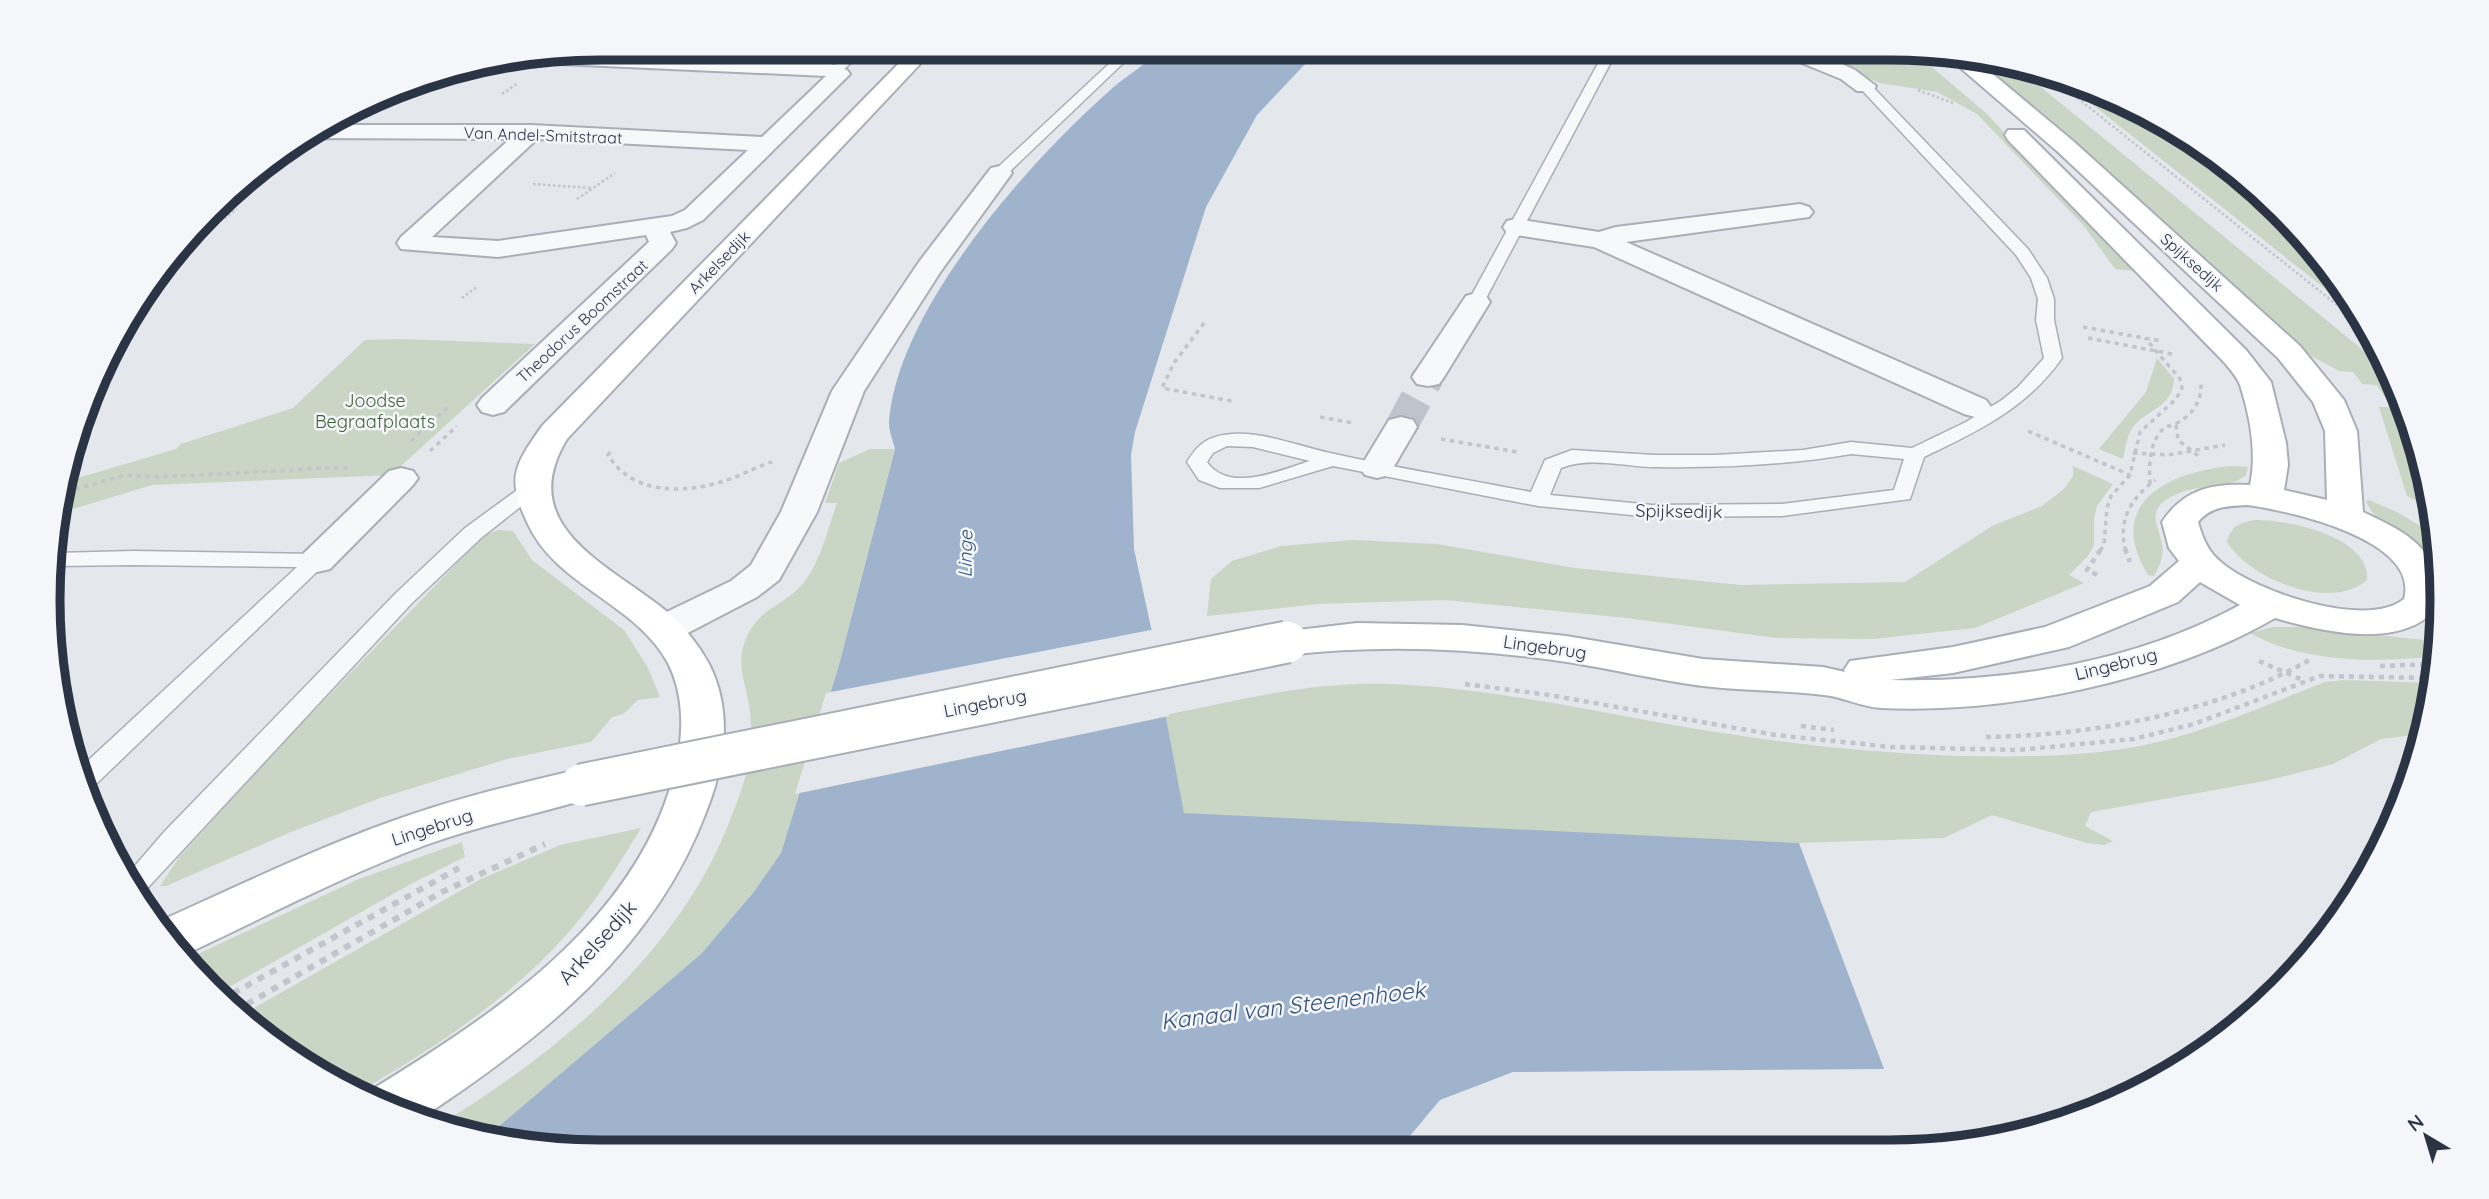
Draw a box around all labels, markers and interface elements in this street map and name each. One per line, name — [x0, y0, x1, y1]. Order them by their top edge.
street label: Van Andel-Smitstraat — [463, 122, 623, 148]
street label: Arkelsedijk — [684, 226, 754, 298]
street label: Spijksedijk — [2157, 229, 2227, 295]
street label: Theodorus Boomstraat — [512, 255, 652, 387]
park label: Joodse Begraafplaats — [315, 389, 435, 433]
street label: Spijksedijk — [1635, 499, 1723, 523]
water label: Linge — [953, 529, 977, 578]
street label: Lingebrug — [1502, 630, 1588, 664]
street label: Lingebrug — [2072, 643, 2160, 685]
street label: Lingebrug — [942, 684, 1028, 722]
street label: Lingebrug — [388, 803, 476, 851]
street label: Arkelsedijk — [552, 894, 642, 990]
water label: Kanaal van Steenenhoek — [1159, 974, 1429, 1036]
north arrow — [2391, 1101, 2461, 1171]
text: N — [2403, 1109, 2428, 1136]

